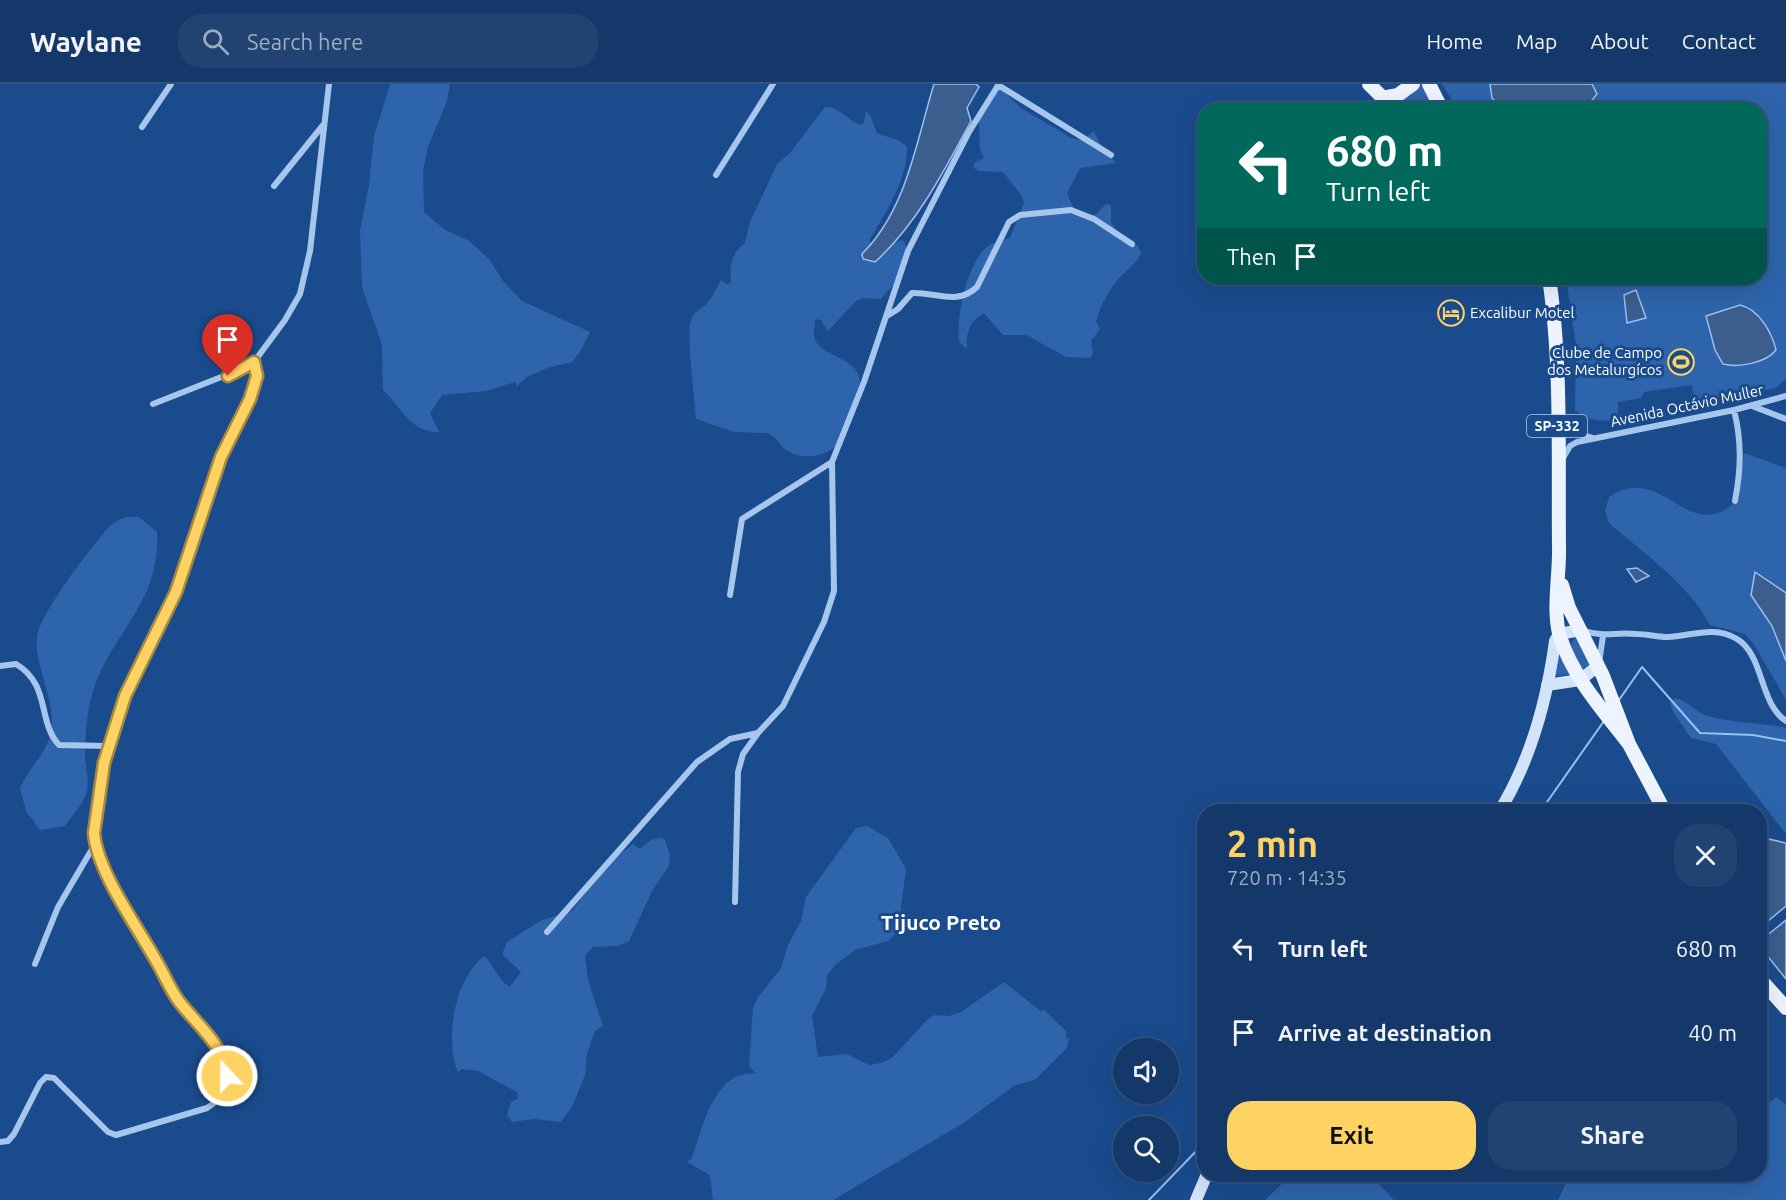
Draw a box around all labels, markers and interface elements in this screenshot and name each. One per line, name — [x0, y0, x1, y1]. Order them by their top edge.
search box — [178, 14, 598, 68]
icon: search — [199, 25, 232, 58]
text: Waylane — [30, 26, 142, 57]
text: Search here — [247, 29, 363, 54]
text: Home — [1426, 29, 1483, 53]
text: Map — [1516, 29, 1557, 53]
text: About — [1590, 29, 1649, 53]
text: Contact — [1682, 29, 1756, 53]
icon: left — [1227, 126, 1305, 204]
text: 680 m — [1326, 127, 1443, 174]
text: Turn left — [1326, 176, 1430, 206]
icon: arrive — [1289, 240, 1322, 273]
text: Then — [1227, 244, 1277, 269]
hotel icon: Excalibur Motel — [1436, 298, 1466, 328]
place label: Excalibur Motel — [1470, 304, 1575, 321]
pin — [202, 314, 253, 376]
icon: arrive — [211, 323, 244, 356]
place label: Clube de Campo dos Metalurgícos — [1547, 344, 1662, 378]
sports icon: Clube de Campo dos Metalurgícos — [1666, 347, 1696, 377]
street label: Avenida Octávio Muller — [1609, 381, 1765, 430]
road number: SP-332 — [1527, 415, 1587, 437]
text: 2 min — [1227, 823, 1318, 864]
button: close — [1674, 824, 1737, 887]
text: 720 m · 14:35 — [1227, 866, 1347, 889]
district label: Tijuco Preto — [881, 910, 1001, 934]
icon: left — [1227, 932, 1260, 965]
text: Turn left — [1278, 936, 1368, 961]
text: 680 m — [1676, 936, 1737, 961]
icon: arrive — [1227, 1016, 1260, 1049]
text: Arrive at destination — [1278, 1020, 1492, 1045]
text: 40 m — [1688, 1020, 1737, 1045]
map controls — [1113, 1038, 1179, 1182]
button: sound — [1113, 1038, 1179, 1104]
position arrow — [195, 1044, 259, 1108]
button: Exit — [1227, 1101, 1476, 1170]
button: Share — [1488, 1101, 1737, 1170]
button: search — [1113, 1116, 1179, 1182]

